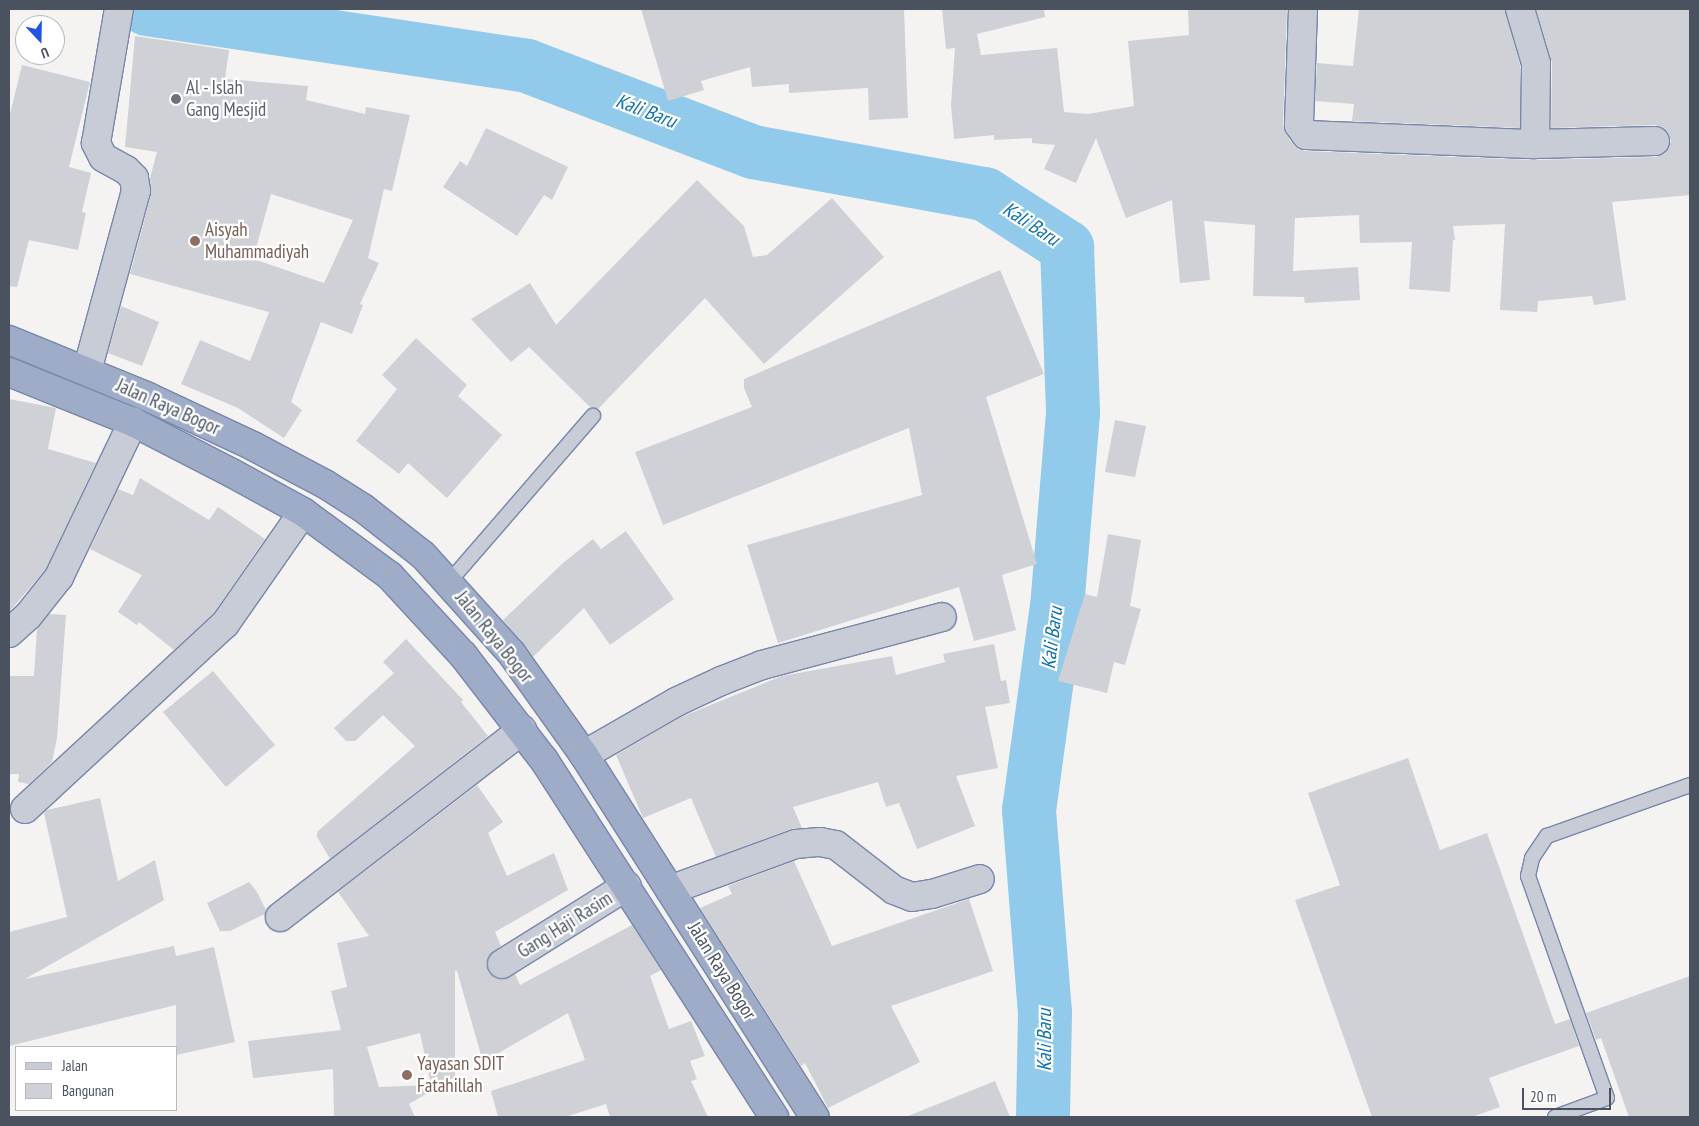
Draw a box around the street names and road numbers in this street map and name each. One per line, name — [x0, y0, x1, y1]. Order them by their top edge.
street label: Jalan Raya Bogor — [113, 374, 223, 440]
street label: Jalan Raya Bogor — [450, 587, 538, 687]
street label: Gang Haji Rasim — [514, 887, 616, 963]
street label: Jalan Raya Bogor — [683, 918, 761, 1024]

